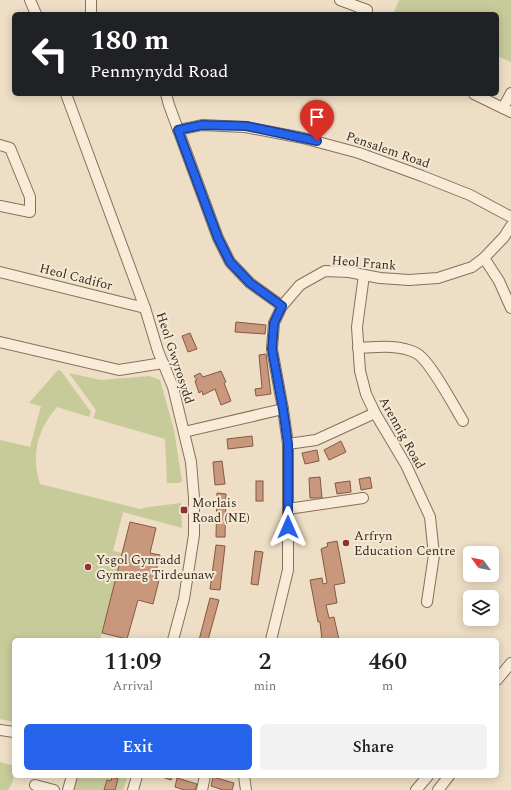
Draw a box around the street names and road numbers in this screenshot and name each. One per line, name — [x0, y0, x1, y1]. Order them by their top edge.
street label: Pensalem Road — [343, 126, 433, 174]
street label: Heol Frank — [331, 250, 397, 276]
street label: Heol Cadifor — [37, 258, 115, 296]
street label: Heol Gwyrosydd — [151, 309, 199, 407]
street label: Arennig Road — [374, 393, 430, 473]

